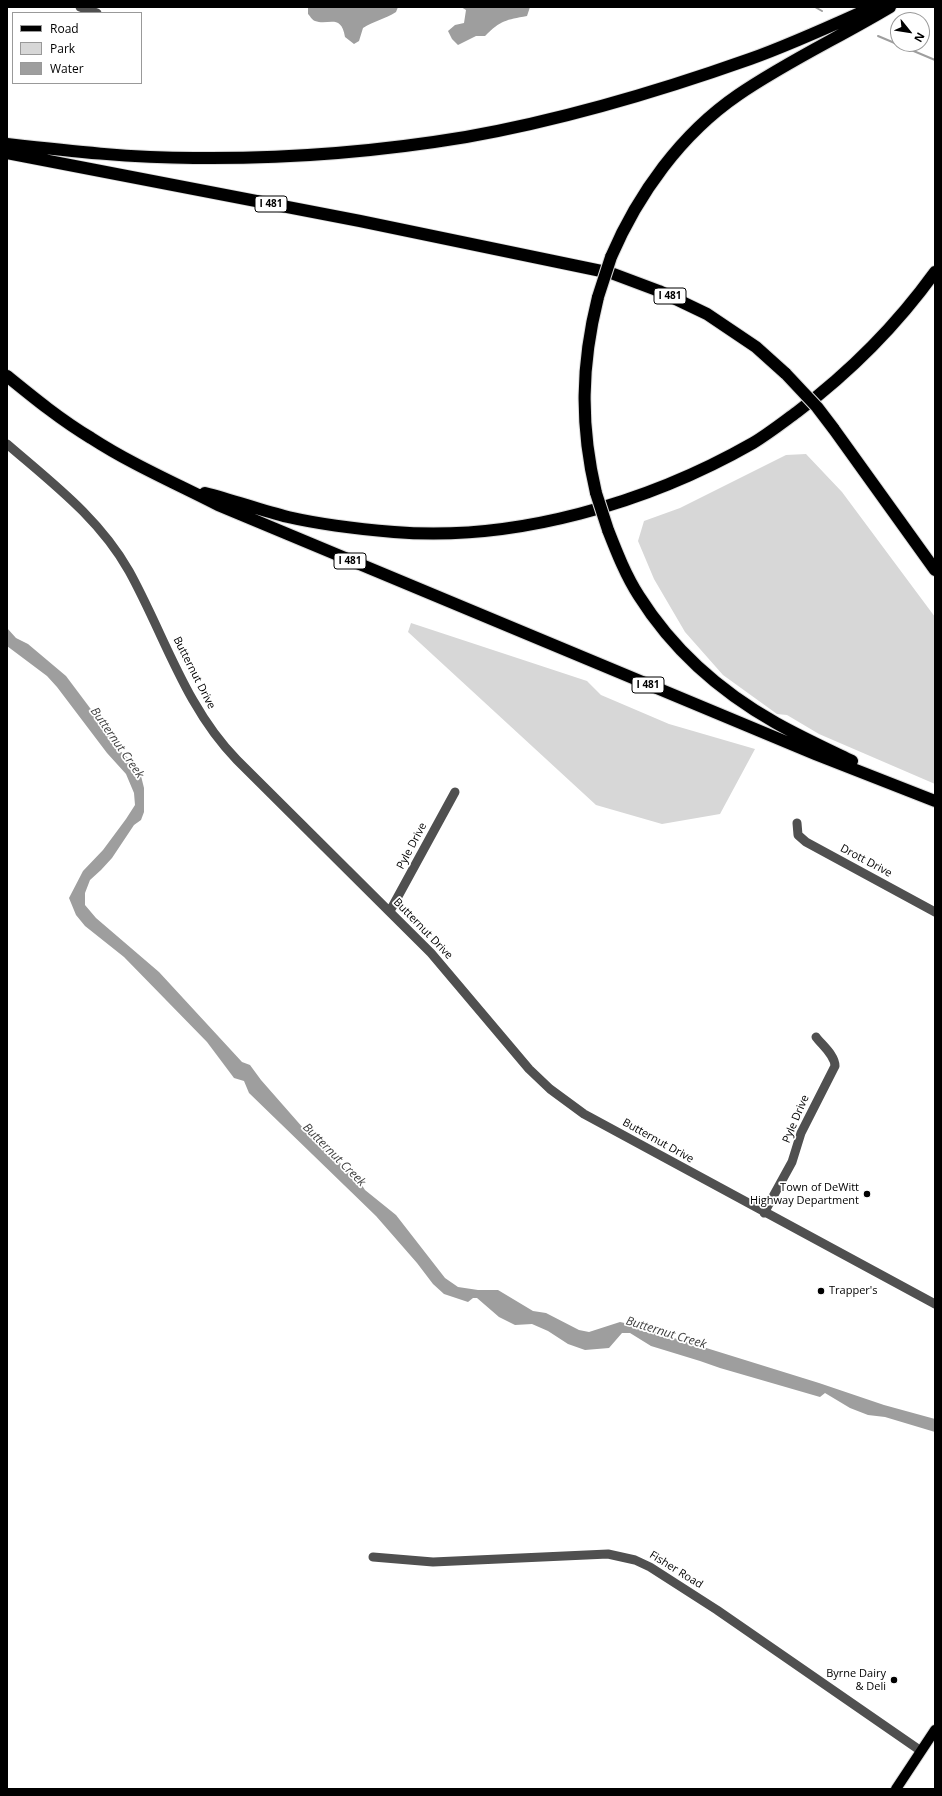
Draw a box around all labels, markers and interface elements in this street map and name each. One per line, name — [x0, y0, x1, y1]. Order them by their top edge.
legend — [12, 12, 142, 84]
north arrow — [890, 12, 930, 52]
text: Road — [50, 20, 79, 37]
text: N — [911, 30, 929, 45]
text: Park — [50, 40, 75, 57]
text: Water — [50, 60, 84, 77]
road number: I 481 — [255, 196, 287, 212]
road number: I 481 — [654, 288, 686, 304]
road number: I 481 — [334, 553, 366, 569]
street label: Butternut Drive — [170, 635, 218, 711]
road number: I 481 — [632, 677, 664, 693]
water label: Butternut Creek — [87, 705, 147, 781]
street label: Pyle Drive — [394, 820, 430, 872]
street label: Drott Drive — [838, 842, 894, 880]
street label: Butternut Drive — [391, 896, 455, 962]
street label: Pyle Drive — [780, 1093, 812, 1145]
street label: Butternut Drive — [620, 1116, 696, 1166]
water label: Butternut Creek — [299, 1120, 369, 1190]
place label: Town of DeWitt Highway Department — [750, 1181, 859, 1207]
marker: Town of DeWitt Highway Department — [862, 1189, 872, 1199]
place label: Trapper's — [829, 1284, 877, 1298]
marker: Trapper's — [816, 1286, 826, 1296]
water label: Butternut Creek — [624, 1314, 708, 1352]
street label: Fisher Road — [647, 1548, 705, 1592]
place label: Byrne Dairy & Deli — [826, 1667, 886, 1693]
marker: Byrne Dairy & Deli — [889, 1675, 899, 1685]

